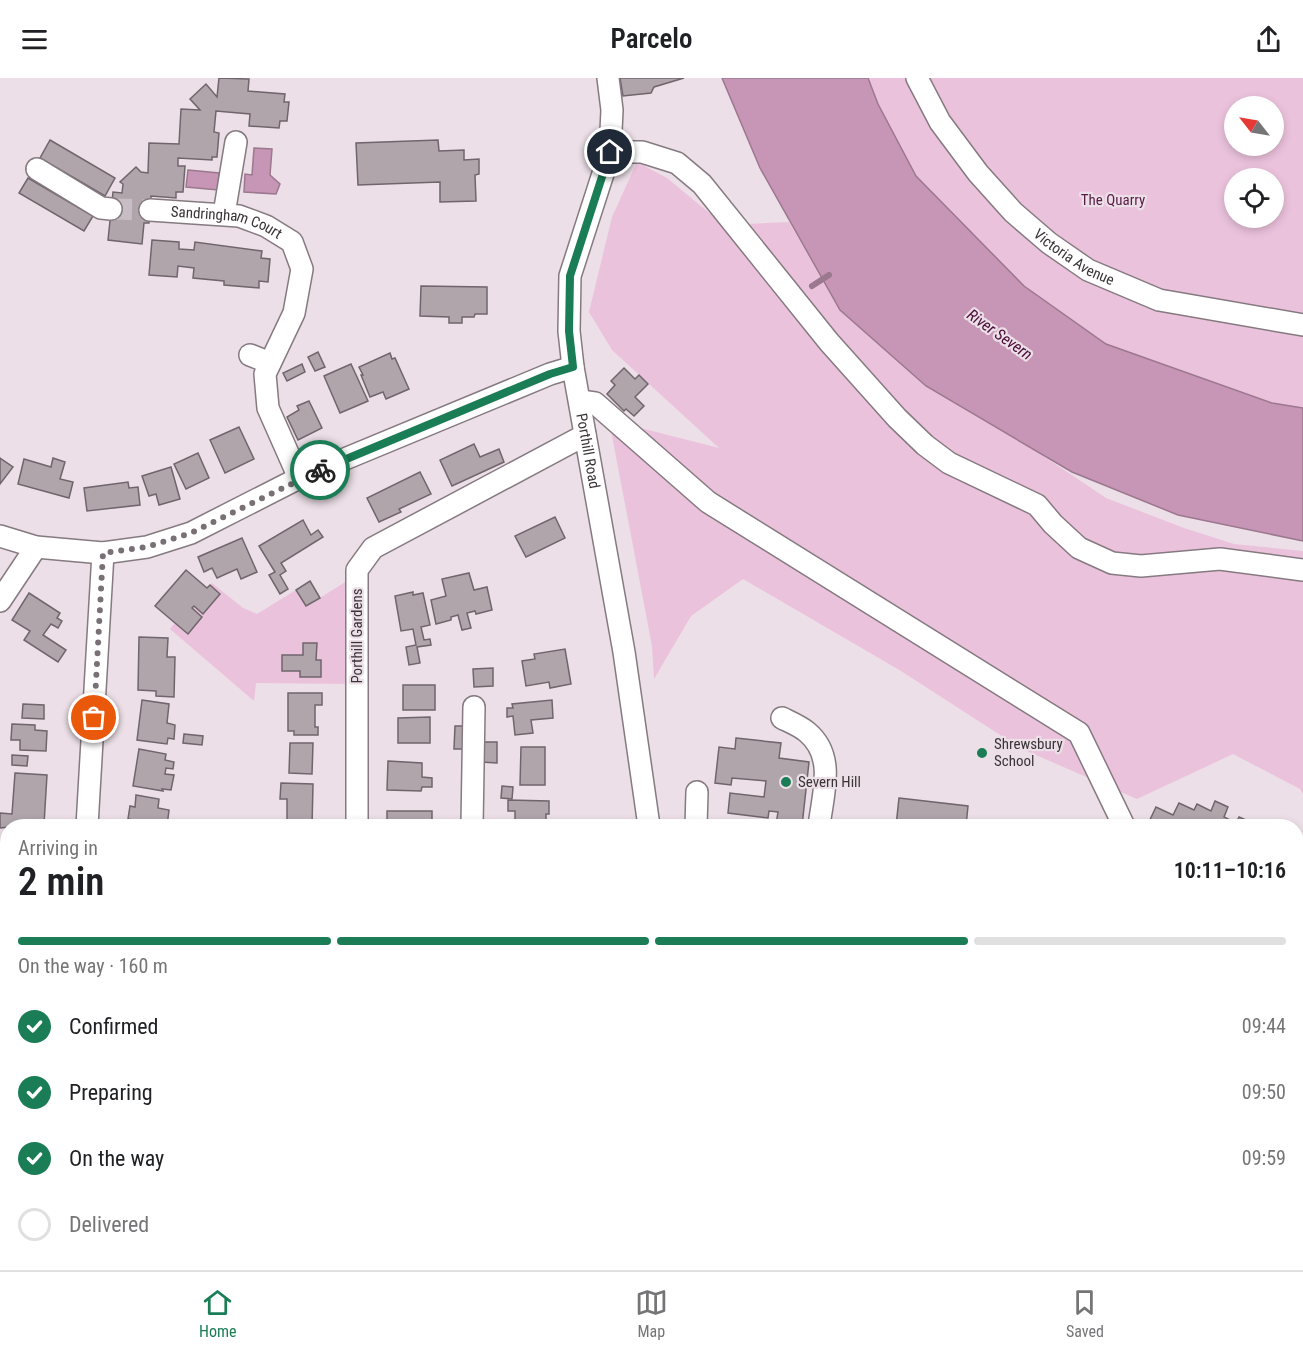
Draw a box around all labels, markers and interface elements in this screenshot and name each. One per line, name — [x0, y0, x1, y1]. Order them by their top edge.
icon: menu — [18, 23, 51, 56]
text: Parcelo — [611, 23, 692, 55]
icon: share — [1252, 23, 1285, 56]
north arrow — [1224, 96, 1284, 156]
map controls — [1224, 96, 1284, 228]
pin — [584, 126, 635, 177]
icon: home — [593, 135, 626, 168]
button: locate — [1224, 168, 1284, 228]
park label: The Quarry — [1081, 191, 1145, 209]
street label: Sandringham Court — [170, 202, 285, 243]
street label: Victoria Avenue — [1030, 225, 1117, 289]
water label: River Severn — [963, 305, 1036, 364]
street label: Porthill Road — [572, 412, 604, 490]
courier — [290, 440, 350, 500]
icon: bike — [304, 454, 337, 487]
street label: Porthill Gardens — [348, 588, 366, 684]
pin — [68, 692, 119, 743]
icon: bag — [77, 701, 110, 734]
place label: Shrewsbury School — [994, 735, 1063, 770]
marker: Shrewsbury School — [975, 746, 989, 760]
place label: Severn Hill — [798, 773, 861, 791]
marker: Severn Hill — [779, 775, 793, 789]
text: Arriving in — [18, 836, 98, 860]
text: 10:11–10:16 — [1174, 858, 1286, 883]
text: 2 min — [18, 859, 104, 905]
text: On the way · 160 m — [18, 954, 168, 978]
icon: check — [18, 1010, 51, 1043]
text: Confirmed — [69, 1014, 158, 1039]
text: 09:44 — [1242, 1014, 1286, 1038]
icon: check — [18, 1076, 51, 1109]
text: Preparing — [69, 1080, 153, 1105]
text: 09:50 — [1242, 1080, 1286, 1104]
icon: check — [18, 1142, 51, 1175]
text: On the way — [69, 1146, 164, 1171]
text: 09:59 — [1242, 1146, 1286, 1170]
text: Delivered — [69, 1212, 149, 1237]
tab: Home — [199, 1286, 237, 1341]
tab: Map — [635, 1286, 668, 1341]
tab: Saved — [1066, 1286, 1104, 1341]

